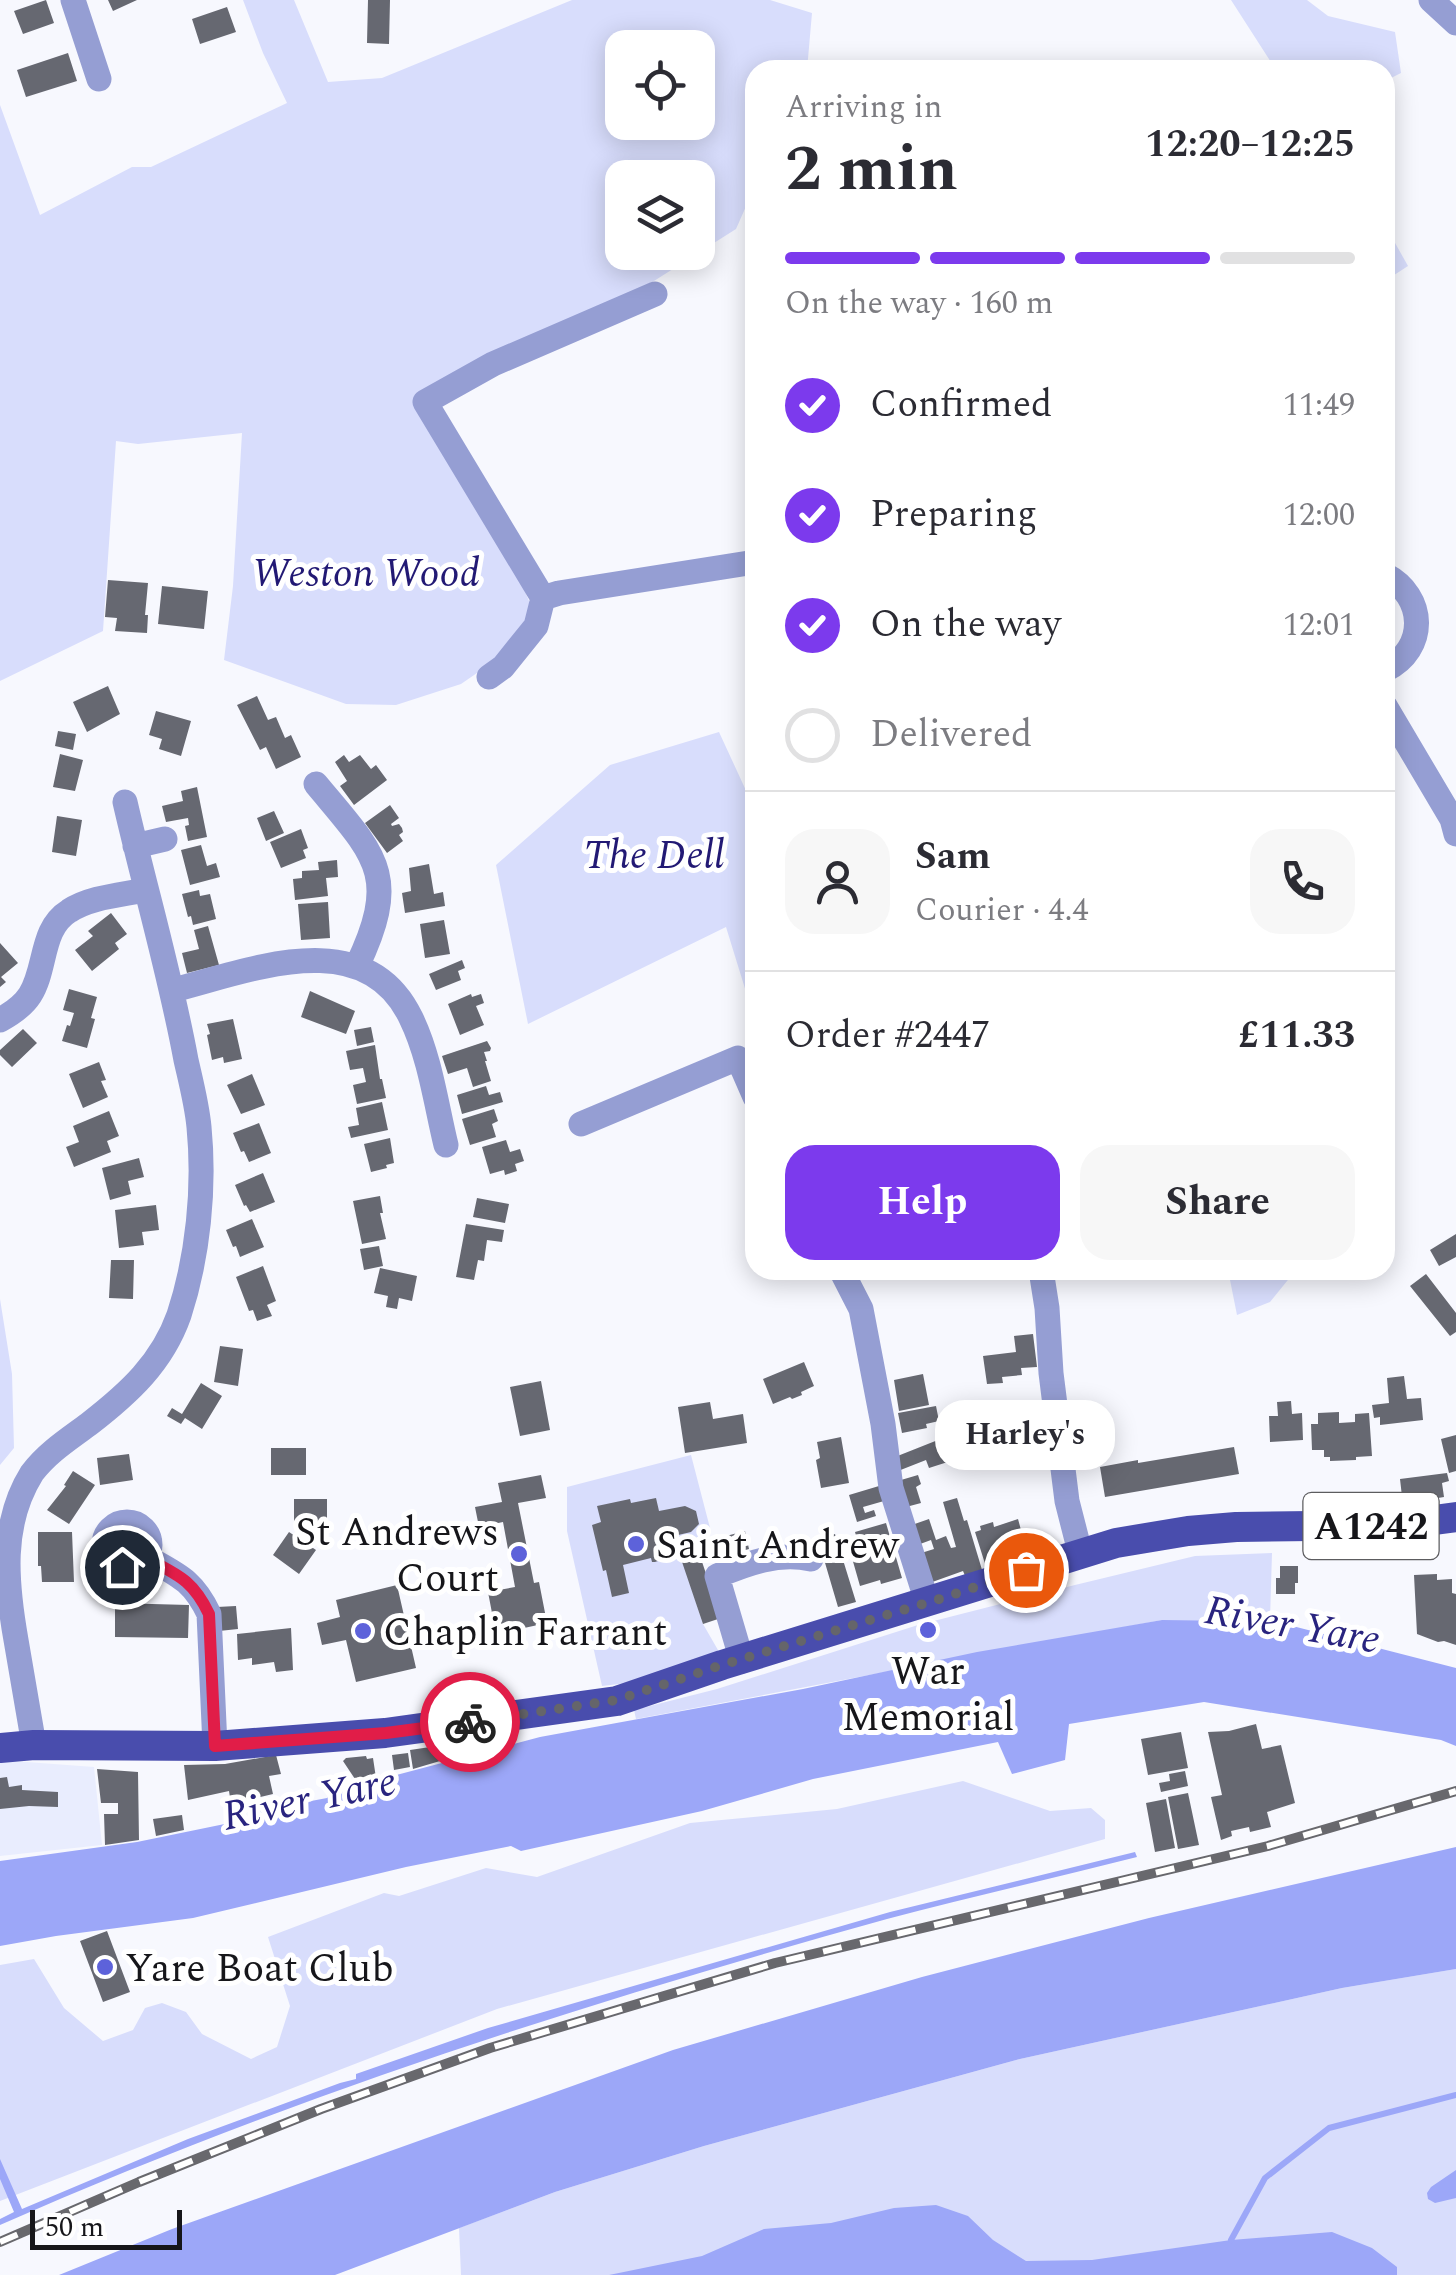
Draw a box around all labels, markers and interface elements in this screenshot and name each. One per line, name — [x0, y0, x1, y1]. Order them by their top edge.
map controls — [605, 30, 715, 270]
button: locate — [605, 30, 715, 140]
text: Arriving in — [785, 83, 942, 132]
text: 12:20–12:25 — [1145, 116, 1355, 174]
text: 2 min — [785, 120, 958, 219]
button: layers — [605, 160, 715, 270]
text: On the way · 160 m — [785, 279, 1053, 328]
text: Confirmed — [870, 376, 1052, 434]
icon: check — [785, 378, 840, 433]
text: 11:49 — [1283, 381, 1355, 430]
text: Preparing — [870, 486, 1037, 544]
icon: check — [785, 488, 840, 543]
text: 12:00 — [1283, 491, 1355, 540]
park label: Weston Wood — [252, 544, 480, 605]
text: On the way — [870, 596, 1061, 654]
icon: check — [785, 598, 840, 653]
text: 12:01 — [1283, 601, 1355, 650]
text: Delivered — [870, 706, 1032, 764]
park label: The Dell — [584, 826, 724, 887]
text: Sam — [915, 828, 991, 886]
button: person — [785, 829, 890, 934]
button: phone — [1250, 829, 1355, 934]
text: Courier · 4.4 — [915, 886, 1088, 935]
text: Order #2447 — [785, 1007, 990, 1065]
text: £11.33 — [1238, 1007, 1355, 1065]
button: Help — [785, 1145, 1060, 1260]
button: Share — [1080, 1145, 1355, 1260]
callout: Harley's — [936, 1400, 1116, 1470]
text: Harley's — [965, 1410, 1085, 1459]
road number: A1242 — [1304, 1493, 1438, 1559]
place label: St Andrews Court — [295, 1503, 499, 1610]
place label: Saint Andrew — [656, 1516, 900, 1577]
pin — [80, 1525, 165, 1610]
pin — [984, 1528, 1069, 1613]
marker: Saint Andrew — [625, 1533, 647, 1555]
icon: home — [95, 1540, 150, 1595]
marker: St Andrews Court — [508, 1543, 530, 1565]
icon: bag — [999, 1543, 1054, 1598]
water label: River Yare — [1200, 1579, 1385, 1672]
place label: Chaplin Farrant — [383, 1603, 667, 1664]
marker: War Memorial — [917, 1619, 939, 1641]
marker: Chaplin Farrant — [352, 1620, 374, 1642]
place label: War Memorial — [841, 1642, 1015, 1749]
courier — [420, 1672, 520, 1772]
icon: bike — [443, 1695, 498, 1750]
water label: River Yare — [216, 1750, 403, 1849]
place label: Yare Boat Club — [125, 1939, 394, 2000]
marker: Yare Boat Club — [94, 1956, 116, 1978]
scale bar — [30, 2205, 182, 2250]
text: 50 m — [45, 2206, 104, 2249]

